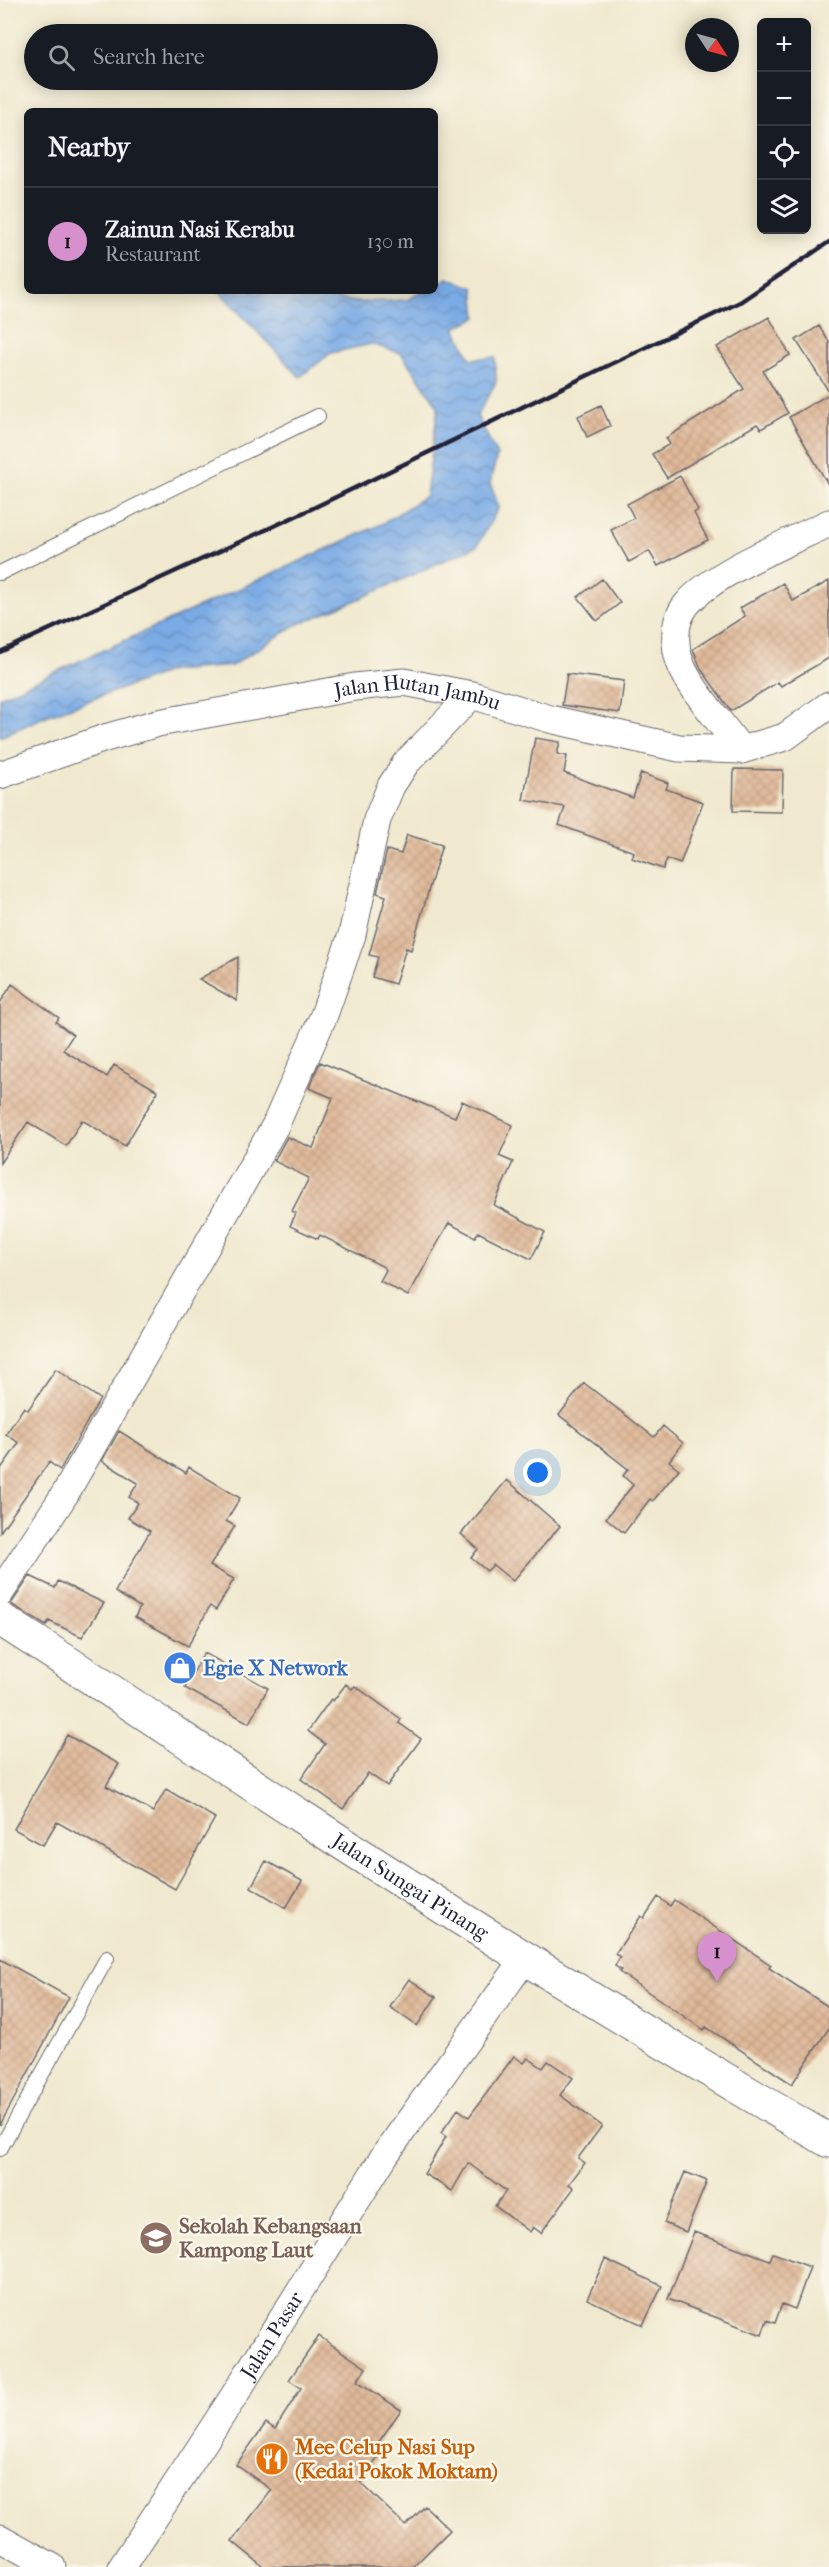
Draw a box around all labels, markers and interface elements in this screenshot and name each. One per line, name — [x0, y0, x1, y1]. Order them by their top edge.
north arrow — [685, 18, 739, 72]
map controls — [757, 18, 811, 234]
button: + — [757, 18, 811, 72]
search box — [24, 24, 438, 90]
icon: search — [45, 41, 78, 74]
text: Search here — [93, 44, 205, 70]
button: − — [757, 72, 811, 126]
button: locate — [757, 126, 811, 180]
text: Nearby — [48, 132, 130, 163]
button: layers — [757, 180, 811, 234]
text: Zainun Nasi Kerabu — [105, 217, 295, 243]
text: 1 — [64, 230, 71, 253]
text: 130 m — [367, 230, 414, 253]
text: Restaurant — [105, 243, 201, 266]
street label: Jalan Hutan Jambu — [330, 669, 504, 715]
your location — [523, 1458, 552, 1487]
shop icon: Egie X Network — [162, 1650, 198, 1686]
place label: Egie X Network — [203, 1656, 349, 1680]
street label: Jalan Sungai Pinang — [326, 1827, 494, 1945]
pin: 1 — [698, 1932, 736, 1982]
place label: Sekolah Kebangsaan Kampong Laut — [179, 2214, 363, 2262]
school or university icon: Sekolah Kebangsaan Kampong Laut — [138, 2220, 174, 2256]
street label: Jalan Pasar — [235, 2287, 308, 2385]
place label: Mee Celup Nasi Sup (Kedai Pokok Moktam) — [294, 2435, 498, 2483]
restaurant icon: Mee Celup Nasi Sup (Kedai Pokok Moktam) — [254, 2441, 290, 2477]

